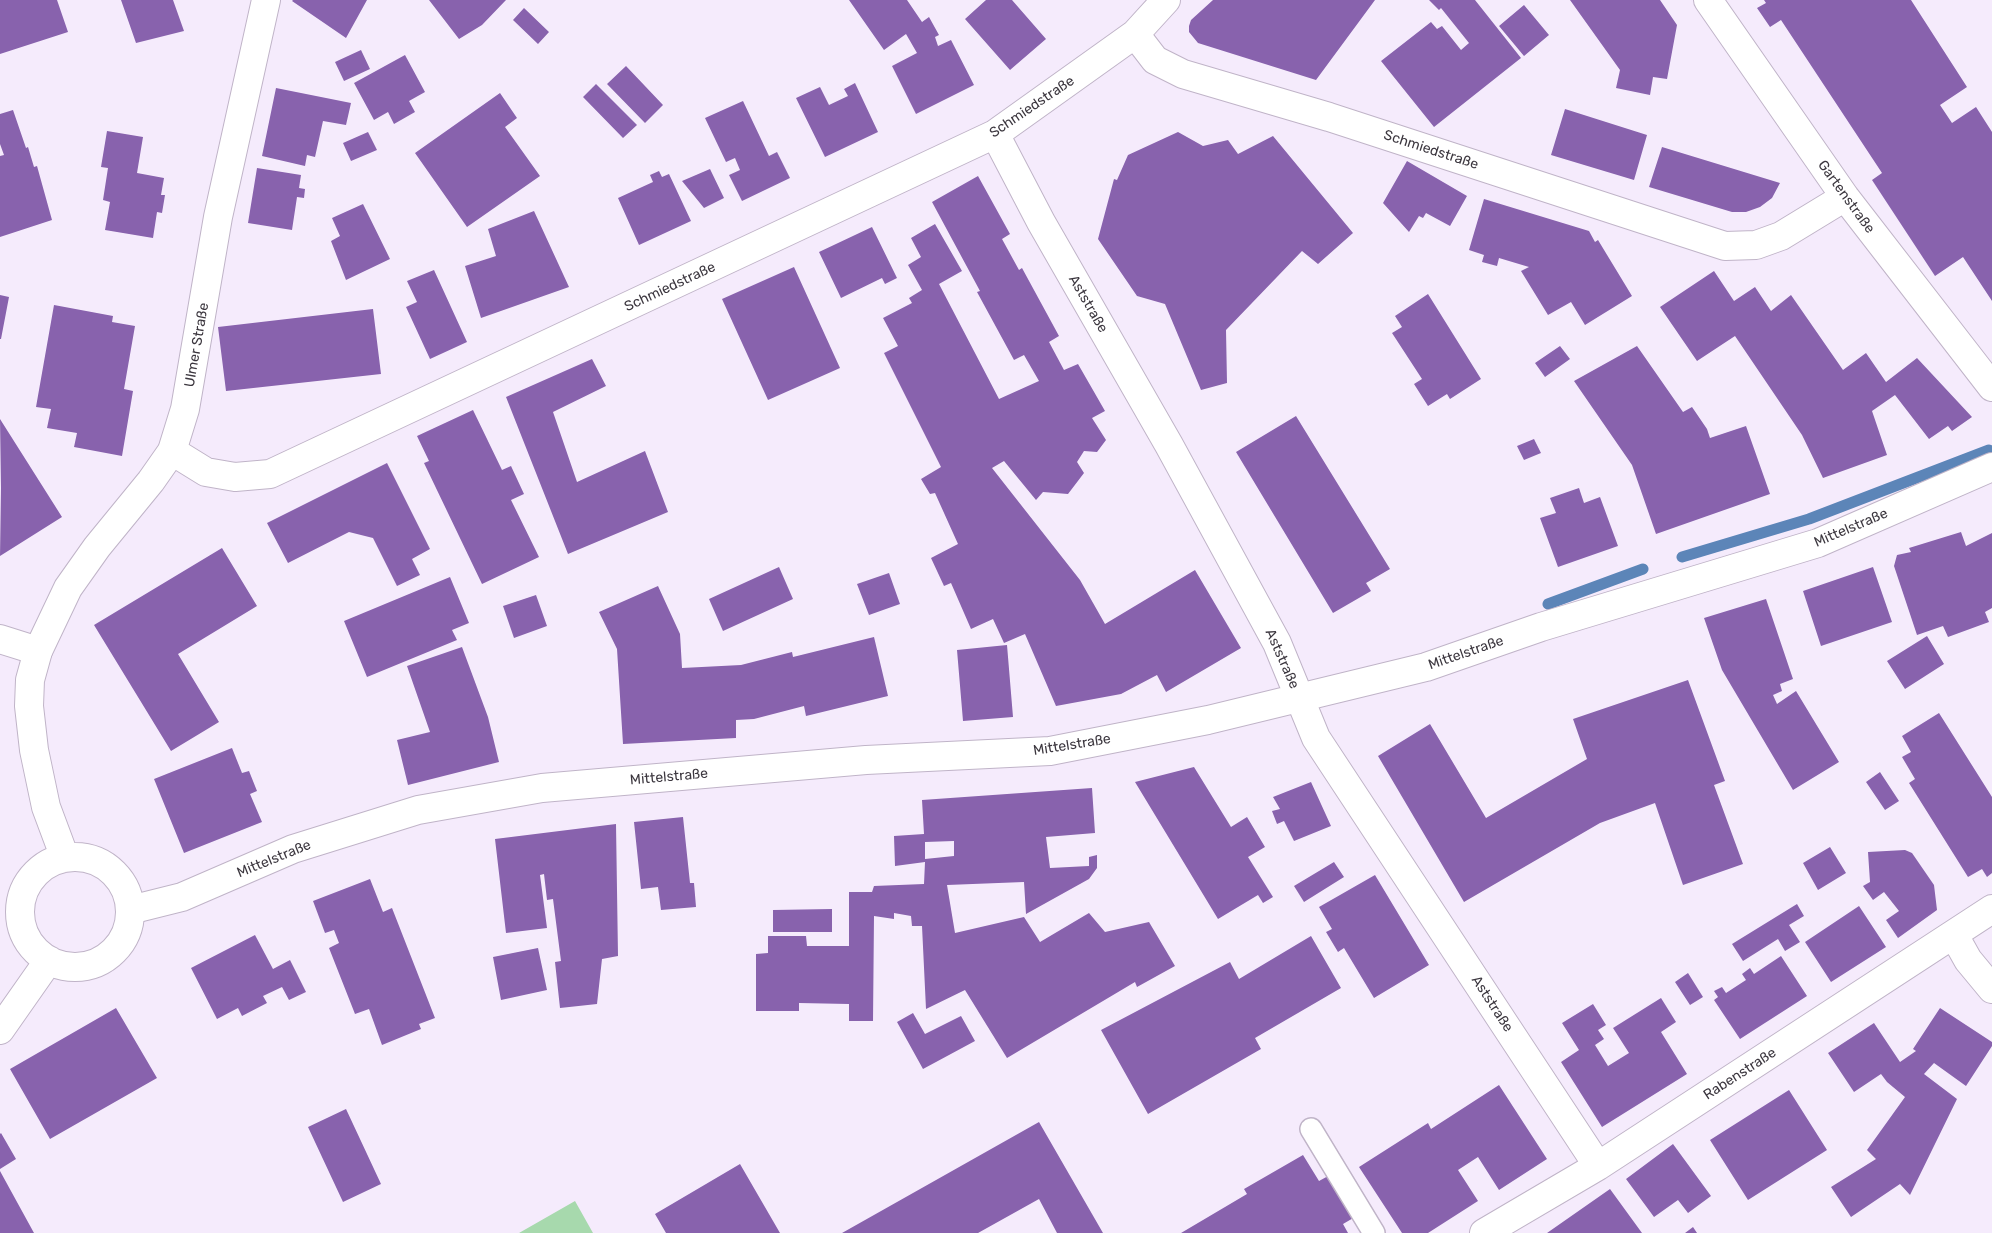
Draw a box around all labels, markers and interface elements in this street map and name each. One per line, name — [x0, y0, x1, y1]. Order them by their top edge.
street label: Schmiedstraße — [986, 72, 1078, 142]
street label: Schmiedstraße — [1382, 127, 1480, 173]
street label: Gartenstraße — [1814, 157, 1878, 237]
street label: Schmiedstraße — [622, 259, 718, 315]
street label: Aststraße — [1065, 272, 1111, 336]
street label: Ulmer Straße — [181, 301, 213, 389]
street label: Mittelstraße — [1812, 505, 1890, 551]
street label: Aststraße — [1261, 627, 1303, 691]
street label: Mittelstraße — [1426, 632, 1506, 674]
street label: Mittelstraße — [1032, 731, 1112, 759]
street label: Mittelstraße — [629, 765, 709, 789]
street label: Mittelstraße — [235, 837, 313, 881]
street label: Aststraße — [1468, 973, 1516, 1035]
street label: Rabenstraße — [1701, 1044, 1779, 1104]

